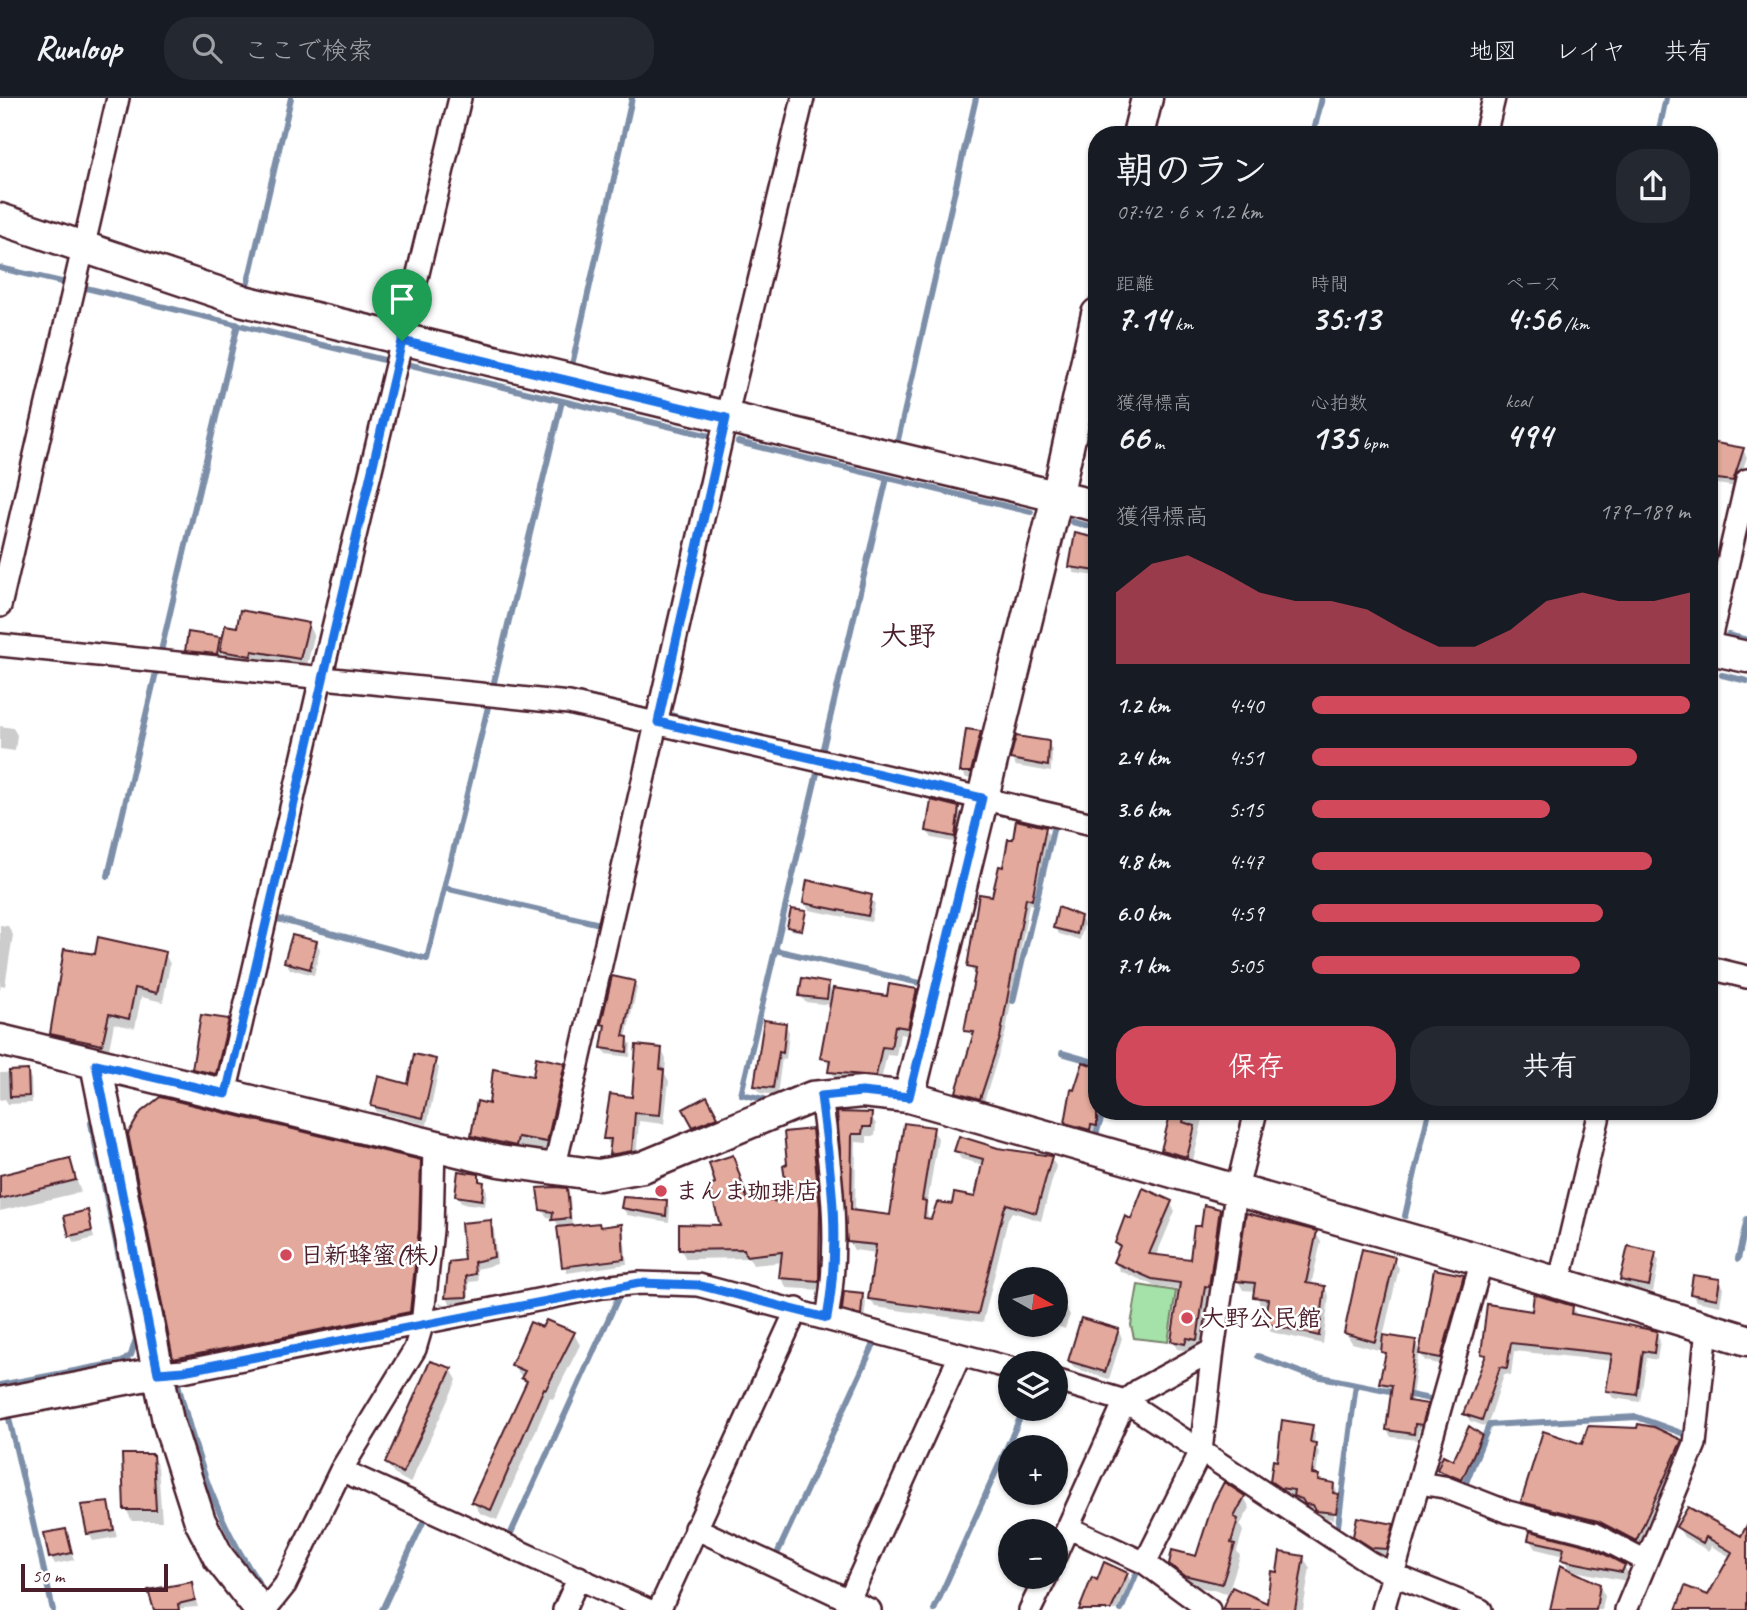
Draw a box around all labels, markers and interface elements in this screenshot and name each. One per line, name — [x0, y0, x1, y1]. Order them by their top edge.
search box — [164, 17, 654, 80]
text: Runloop — [35, 27, 122, 69]
icon: search — [188, 29, 226, 67]
text: ここで検索 — [244, 34, 374, 67]
text: 地図 — [1469, 36, 1517, 66]
text: レイヤ — [1555, 36, 1626, 66]
text: 共有 — [1664, 36, 1712, 66]
text: 朝のラン — [1116, 147, 1268, 194]
button: share — [1616, 149, 1690, 223]
text: 07:42 · 6 × 1.2 km — [1116, 197, 1262, 226]
pin — [372, 269, 432, 341]
text: 距離 — [1116, 272, 1154, 296]
text: 時間 — [1311, 272, 1349, 296]
text: ペース — [1505, 272, 1561, 296]
icon: arrive — [383, 280, 421, 318]
text: 7.14 — [1116, 296, 1170, 341]
text: 35:13 — [1311, 296, 1380, 341]
text: 4:56 — [1505, 296, 1560, 341]
text: km — [1170, 312, 1193, 336]
text: /km — [1560, 312, 1589, 336]
text: kcal — [1505, 389, 1530, 413]
text: 獲得標高 — [1116, 391, 1192, 415]
text: 心拍数 — [1311, 391, 1368, 415]
text: 494 — [1505, 413, 1552, 458]
text: 66 — [1116, 415, 1149, 460]
text: 135 — [1311, 415, 1357, 460]
text: m — [1149, 431, 1164, 455]
text: bpm — [1357, 431, 1388, 455]
text: 179–189 m — [1599, 497, 1690, 526]
text: 獲得標高 — [1116, 502, 1208, 531]
district label: 大野 — [880, 618, 936, 653]
text: 1.2 km — [1116, 691, 1170, 720]
text: 4:40 — [1228, 691, 1264, 720]
text: 2.4 km — [1116, 743, 1170, 772]
text: 4:51 — [1228, 743, 1264, 772]
text: 3.6 km — [1116, 795, 1170, 824]
text: 5:15 — [1228, 795, 1264, 824]
text: 4.8 km — [1116, 847, 1170, 876]
text: 4:47 — [1228, 847, 1264, 876]
text: 6.0 km — [1116, 899, 1170, 928]
text: 4:59 — [1228, 899, 1264, 928]
text: 7.1 km — [1116, 951, 1169, 980]
text: 5:05 — [1228, 951, 1264, 980]
button: 保存 — [1116, 1026, 1396, 1106]
button: 共有 — [1410, 1026, 1690, 1106]
place label: まんま珈琲店 — [675, 1176, 819, 1206]
marker: まんま珈琲店 — [653, 1183, 669, 1199]
place label: 日新蜂蜜(株) — [300, 1240, 438, 1270]
marker: 日新蜂蜜(株) — [278, 1247, 294, 1263]
north arrow — [998, 1267, 1068, 1337]
map controls — [998, 1267, 1068, 1589]
place label: 大野公民館 — [1201, 1303, 1321, 1333]
marker: 大野公民館 — [1179, 1310, 1195, 1326]
button: layers — [998, 1351, 1068, 1421]
button: + — [998, 1435, 1068, 1505]
button: − — [998, 1519, 1068, 1589]
scale bar — [21, 1561, 168, 1593]
text: 50 m — [32, 1564, 64, 1588]

